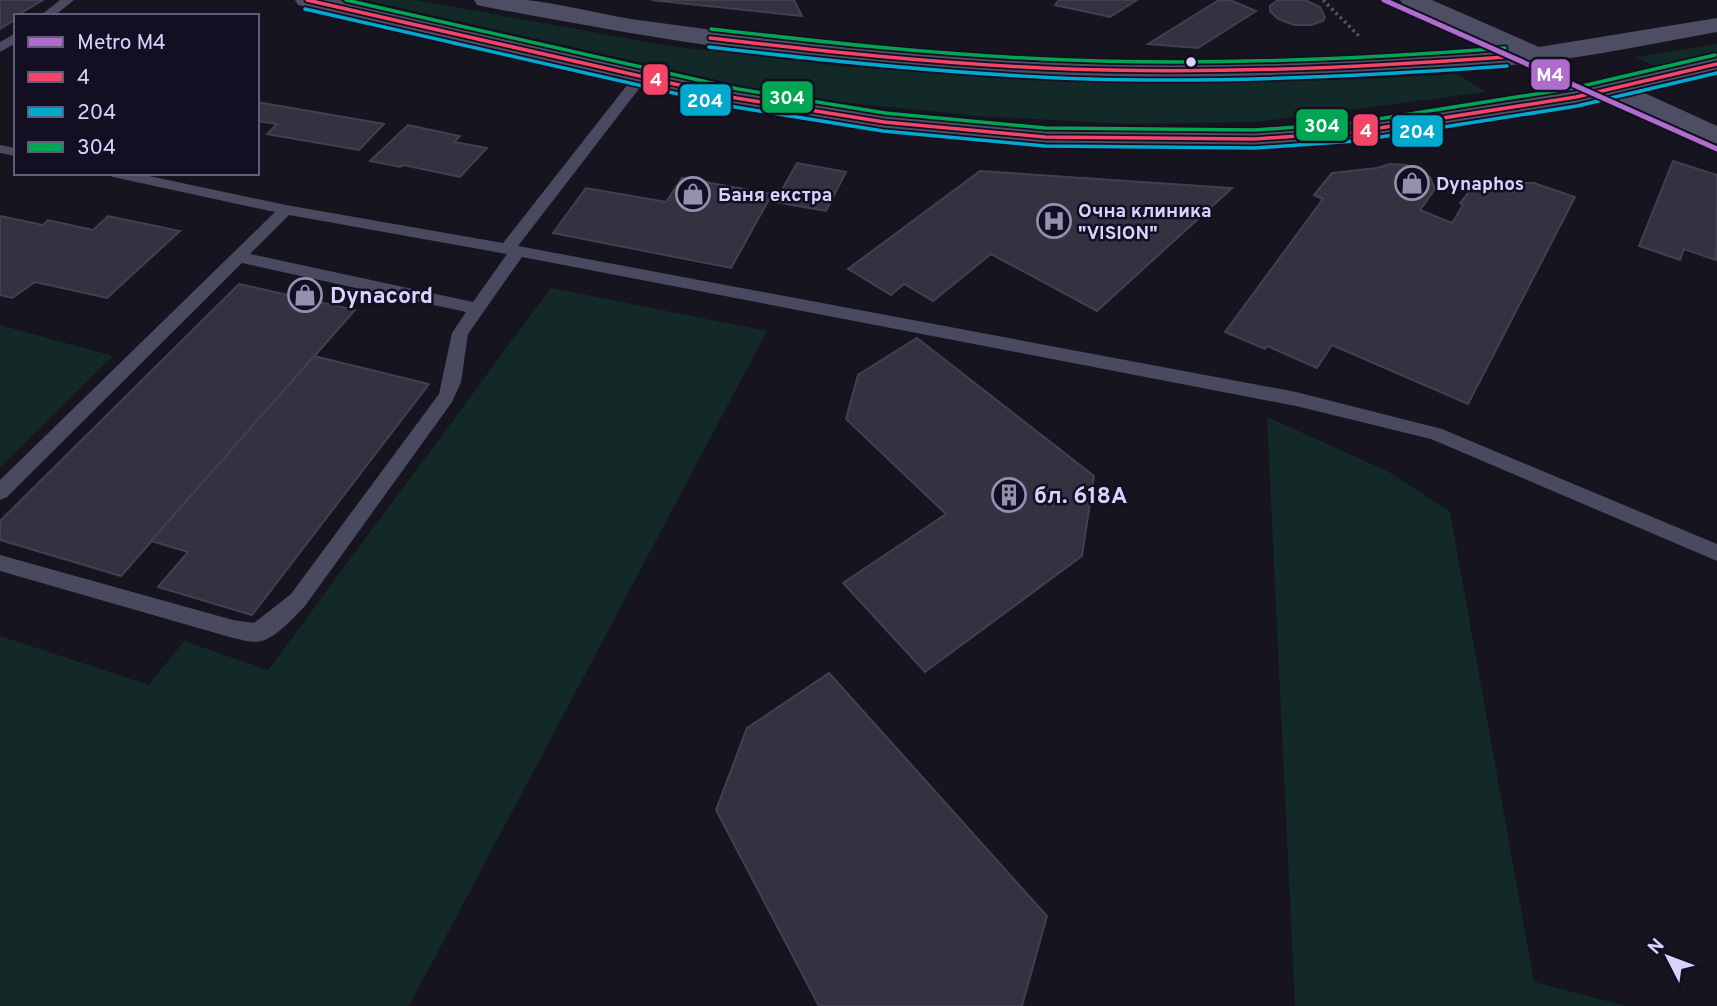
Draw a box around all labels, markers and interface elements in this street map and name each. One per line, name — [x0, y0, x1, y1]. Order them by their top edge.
legend — [14, 14, 259, 175]
text: Metro M4 — [77, 30, 166, 57]
unlabelled marker — [1184, 55, 1198, 69]
line badge: M4 — [1530, 58, 1571, 91]
line badge: 4 — [642, 63, 669, 96]
text: M4 — [1536, 64, 1564, 88]
text: 4 — [77, 65, 90, 92]
text: 4 — [650, 69, 662, 93]
line badge: 304 — [761, 80, 814, 114]
line badge: 204 — [679, 83, 732, 117]
text: 304 — [769, 87, 805, 111]
text: 204 — [687, 90, 723, 114]
text: 204 — [77, 100, 116, 127]
line badge: 304 — [1295, 108, 1349, 142]
line badge: 4 — [1352, 113, 1379, 147]
line badge: 204 — [1391, 114, 1444, 148]
text: 304 — [1304, 115, 1340, 139]
text: 4 — [1360, 120, 1372, 144]
text: 204 — [1399, 121, 1435, 145]
text: 304 — [77, 135, 116, 162]
shop icon: Dynaphos — [1393, 164, 1431, 202]
place label: Dynaphos — [1436, 173, 1524, 197]
shop icon: Баня екстра — [674, 175, 712, 213]
place label: Баня екстра — [718, 184, 832, 208]
place label: Очна клиника "VISION" — [1078, 200, 1212, 246]
hospital icon: Очна клиника "VISION" — [1035, 202, 1073, 240]
shop icon: Dynacord — [286, 276, 324, 314]
place label: Dynacord — [330, 283, 433, 312]
building icon: бл. 618А — [990, 476, 1028, 514]
place label: бл. 618А — [1034, 483, 1127, 512]
north arrow — [1633, 922, 1703, 992]
text: N — [1643, 934, 1670, 960]

